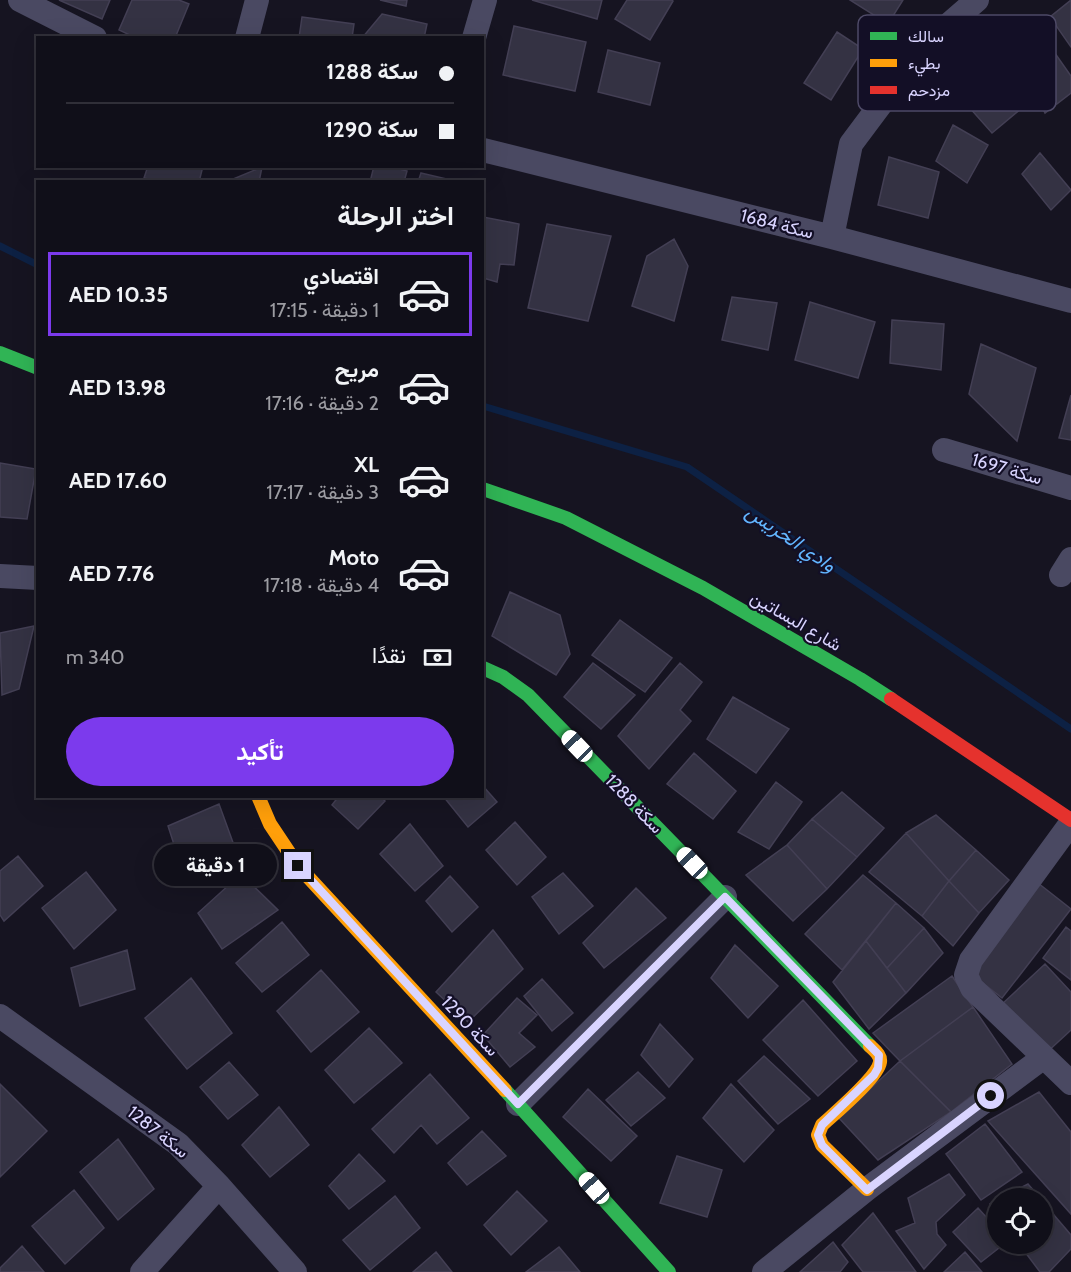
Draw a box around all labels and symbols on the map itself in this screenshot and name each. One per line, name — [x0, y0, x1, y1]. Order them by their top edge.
legend — [858, 15, 1056, 111]
text: سالك — [908, 27, 944, 46]
text: بطيء — [908, 54, 940, 77]
text: مزدحم — [908, 81, 950, 101]
street label: سكة 1684 — [738, 204, 816, 244]
street label: سكة 1697 — [969, 448, 1045, 490]
water label: وادي الخريس — [739, 499, 841, 580]
street label: شارع البساتين — [746, 586, 845, 657]
car — [558, 727, 596, 765]
street label: سكة 1288 — [600, 770, 668, 838]
car — [673, 844, 711, 882]
callout: 1 دقيقة — [154, 845, 277, 887]
route end — [284, 852, 311, 879]
street label: سكة 1290 — [436, 991, 504, 1061]
route start — [977, 1082, 1004, 1109]
street label: سكة 1287 — [123, 1101, 193, 1163]
car — [575, 1169, 613, 1207]

